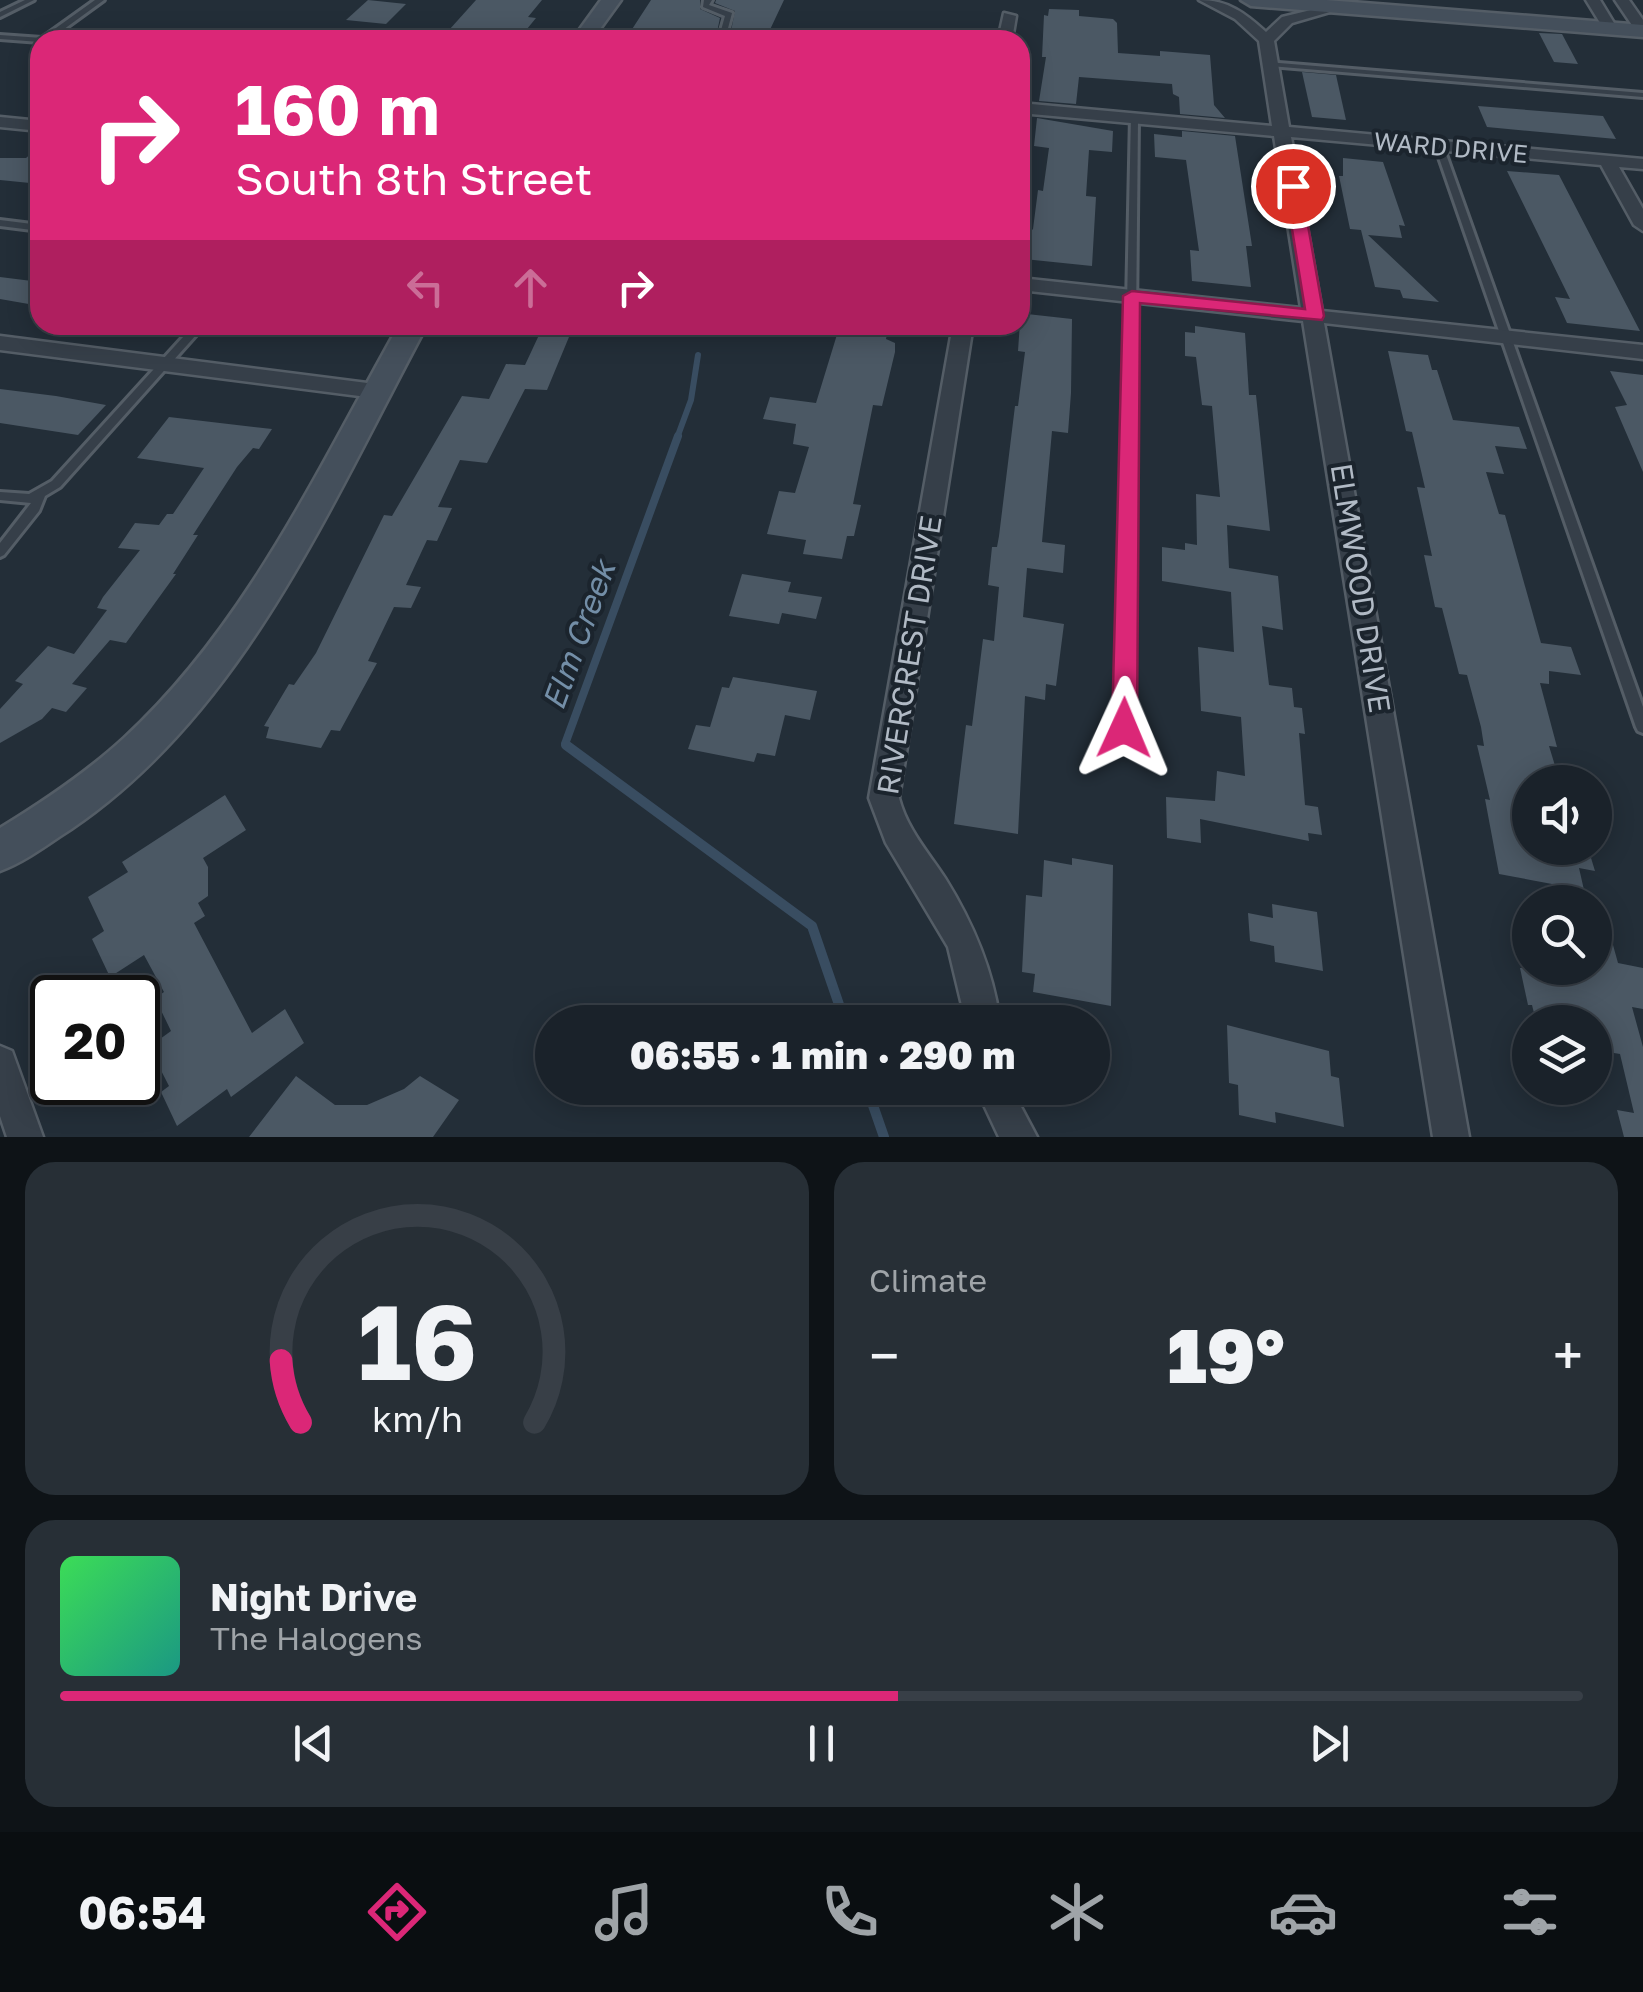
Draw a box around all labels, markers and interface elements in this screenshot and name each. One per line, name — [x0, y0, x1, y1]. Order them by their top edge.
text: 160 m — [235, 66, 440, 150]
icon: right — [70, 70, 200, 200]
street label: WARD DRIVE — [1373, 125, 1529, 169]
pin — [1251, 144, 1336, 229]
text: South 8th Street — [235, 151, 593, 205]
icon: arrive — [1266, 159, 1321, 214]
icon: left — [398, 260, 453, 315]
icon: ahead — [503, 260, 558, 315]
icon: right — [608, 260, 663, 315]
street label: ELMWOOD DRIVE — [1324, 461, 1398, 715]
street label: RIVERCREST DRIVE — [869, 513, 949, 797]
water label: Elm Creek — [534, 553, 623, 714]
position arrow — [1072, 676, 1176, 780]
map controls — [1512, 765, 1612, 1105]
button: sound — [1512, 765, 1612, 865]
button: search — [1512, 885, 1612, 985]
speed limit sign: 20 — [30, 975, 160, 1105]
button: layers — [1512, 1005, 1612, 1105]
text: 06:55 · 1 min · 290 m — [630, 1032, 1015, 1077]
text: Climate — [869, 1261, 987, 1299]
text: 16 — [357, 1278, 477, 1403]
text: 19° — [1167, 1309, 1285, 1400]
text: − — [869, 1322, 899, 1388]
text: + — [1553, 1322, 1583, 1388]
text: km/h — [372, 1397, 462, 1440]
text: Night Drive — [210, 1574, 417, 1619]
text: The Halogens — [210, 1619, 422, 1657]
icon: previous — [286, 1716, 341, 1771]
icon: pause — [794, 1716, 849, 1771]
icon: next — [1302, 1716, 1357, 1771]
icon: directions — [362, 1877, 432, 1947]
icon: music — [589, 1877, 659, 1947]
icon: phone — [815, 1877, 885, 1947]
icon: climate — [1042, 1877, 1112, 1947]
icon: car — [1268, 1877, 1338, 1947]
icon: filters — [1495, 1877, 1565, 1947]
text: 06:54 — [78, 1885, 206, 1939]

